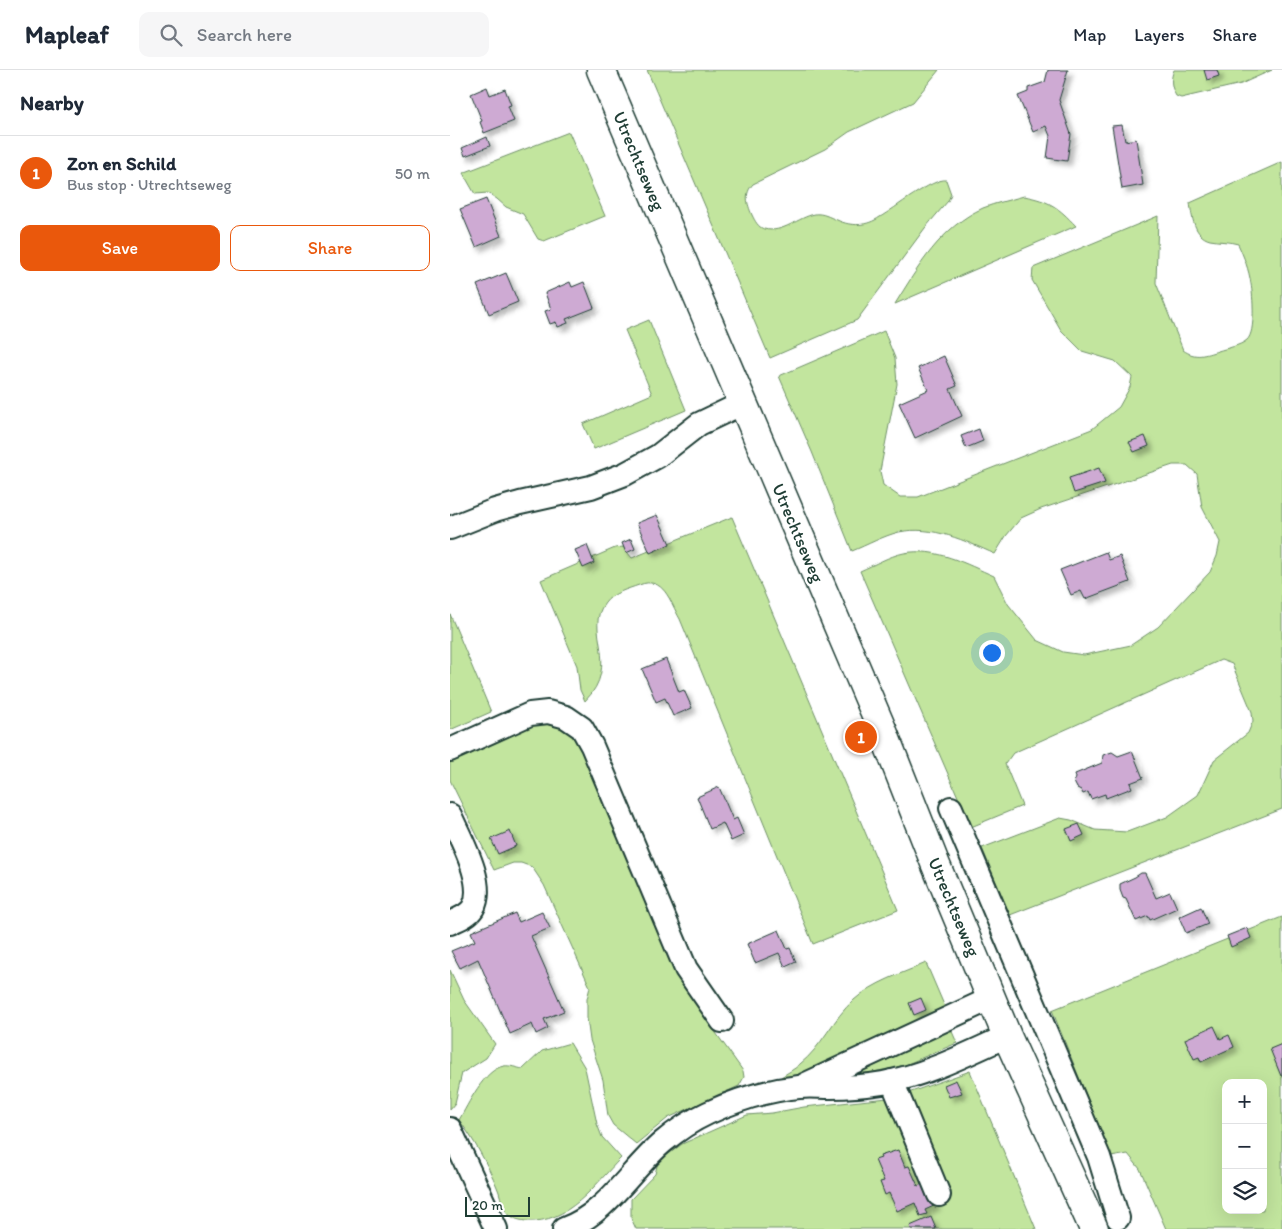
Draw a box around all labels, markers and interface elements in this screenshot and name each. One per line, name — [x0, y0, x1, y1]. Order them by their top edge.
search box — [139, 12, 489, 57]
text: Mapleaf — [25, 20, 109, 49]
icon: search — [157, 21, 185, 49]
text: Search here — [197, 23, 292, 46]
text: Map — [1073, 24, 1106, 46]
text: Layers — [1134, 24, 1184, 46]
text: Share — [1212, 24, 1257, 46]
text: Nearby — [20, 90, 84, 115]
street label: Utrechtseweg — [608, 108, 670, 215]
text: Zon en Schild — [67, 152, 176, 175]
text: 1 — [32, 164, 40, 183]
text: 50 m — [395, 164, 430, 183]
text: Bus stop · Utrechtseweg — [67, 175, 232, 194]
button: Save — [20, 225, 220, 271]
button: Share — [230, 225, 430, 271]
street label: Utrechtseweg — [767, 480, 829, 587]
your location — [979, 640, 1005, 666]
pin: 1 — [845, 718, 877, 756]
street label: Utrechtseweg — [923, 854, 985, 961]
map controls — [1222, 1079, 1267, 1214]
button: + — [1222, 1079, 1267, 1124]
button: − — [1222, 1124, 1267, 1169]
button: layers — [1222, 1169, 1267, 1214]
scale bar — [465, 1194, 530, 1217]
text: 20 m — [472, 1197, 503, 1214]

